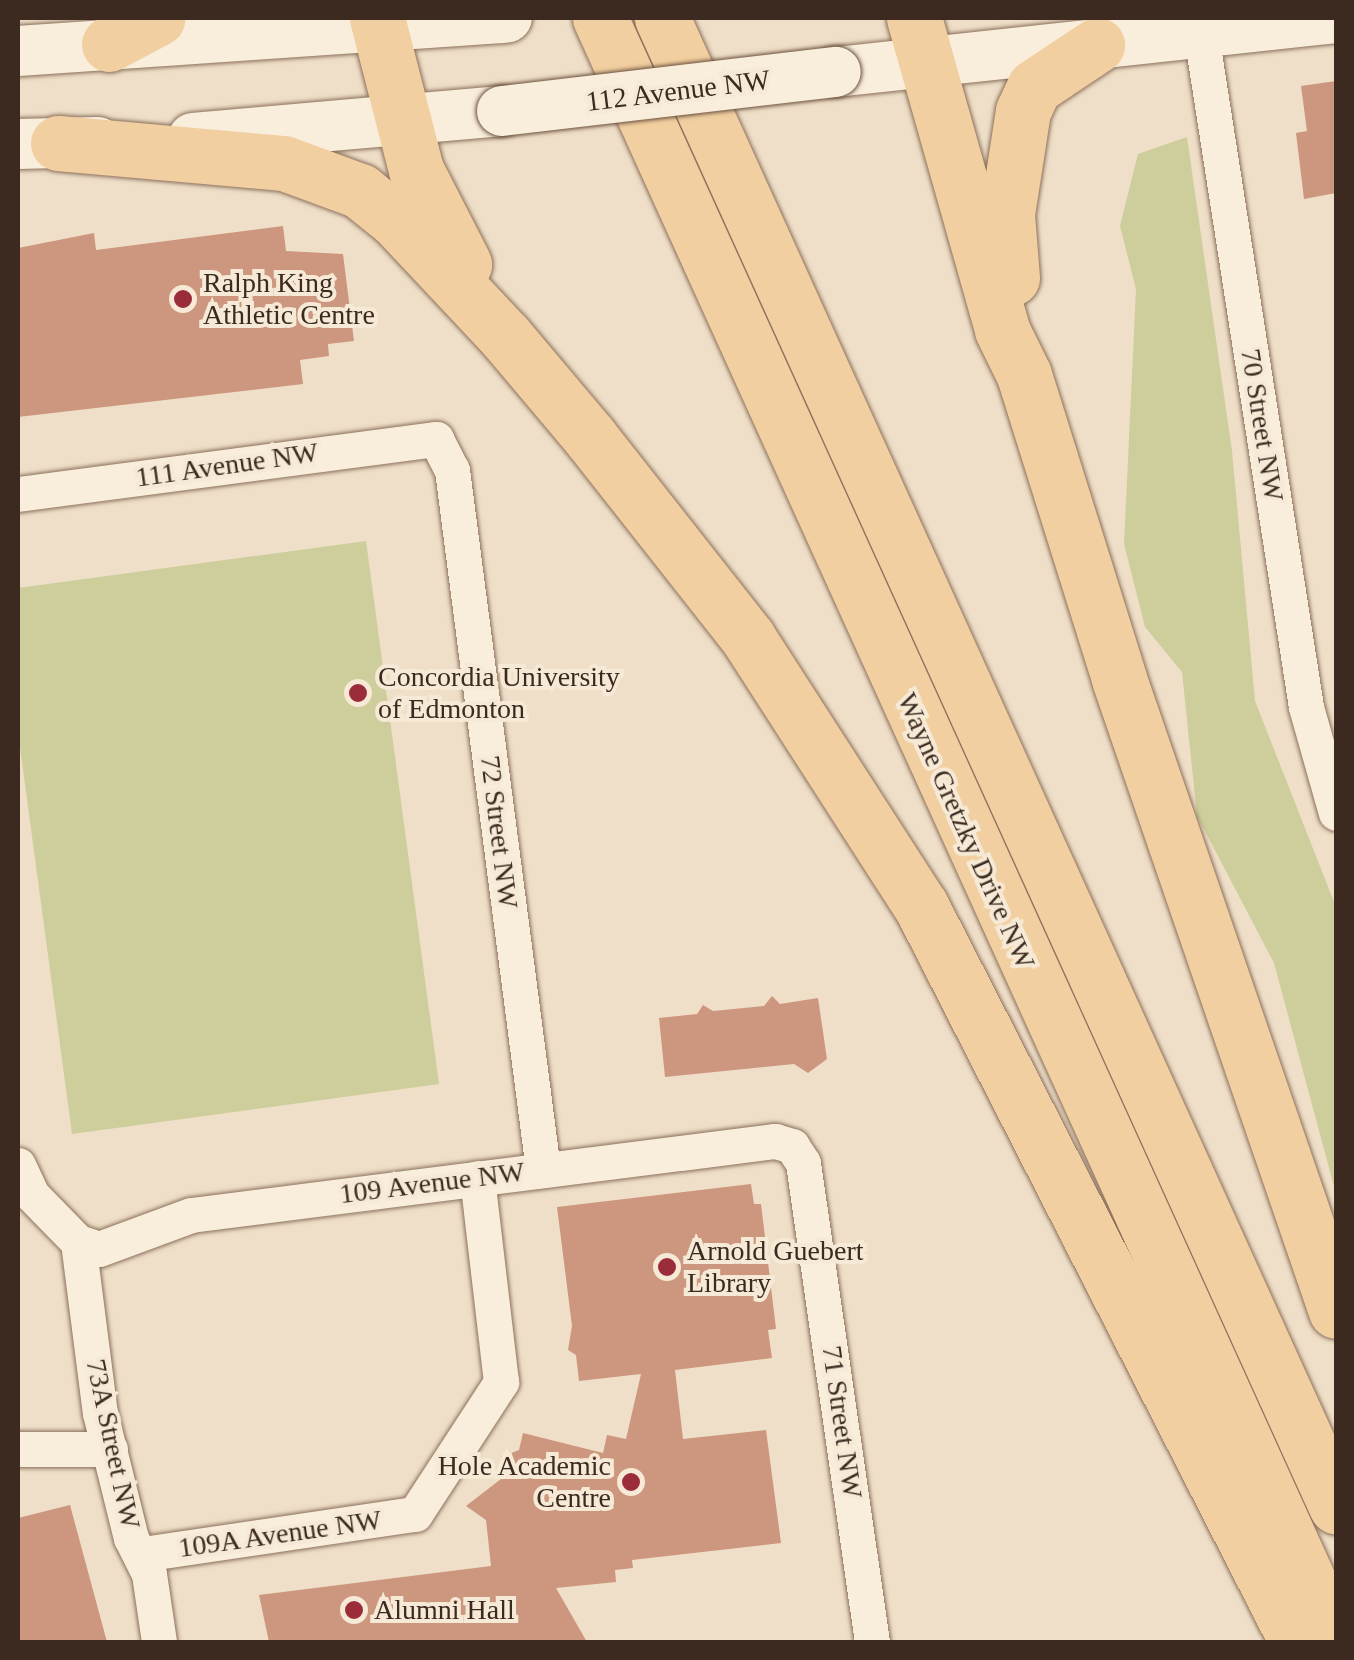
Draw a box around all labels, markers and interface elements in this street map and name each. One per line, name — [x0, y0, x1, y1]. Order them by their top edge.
street label: 112 Avenue NW — [583, 63, 773, 119]
place label: Ralph King Athletic Centre — [203, 266, 375, 332]
marker: Ralph King Athletic Centre — [172, 288, 194, 310]
street label: 70 Street NW — [1233, 346, 1291, 504]
street label: 111 Avenue NW — [133, 435, 321, 495]
place label: Concordia University of Edmonton — [378, 660, 620, 726]
marker: Concordia University of Edmonton — [347, 682, 369, 704]
street label: Wayne Gretzky Drive NW — [890, 688, 1042, 974]
street label: 72 Street NW — [473, 754, 525, 910]
street label: 109 Avenue NW — [337, 1155, 527, 1211]
place label: Arnold Guebert Library — [687, 1234, 864, 1300]
marker: Arnold Guebert Library — [656, 1256, 678, 1278]
street label: 71 Street NW — [815, 1343, 869, 1501]
street label: 73A Street NW — [78, 1355, 148, 1533]
place label: Hole Academic Centre — [436, 1449, 611, 1515]
marker: Hole Academic Centre — [620, 1471, 642, 1493]
street label: 109A Avenue NW — [175, 1503, 385, 1565]
place label: Alumni Hall — [374, 1593, 515, 1627]
marker: Alumni Hall — [343, 1599, 365, 1621]

